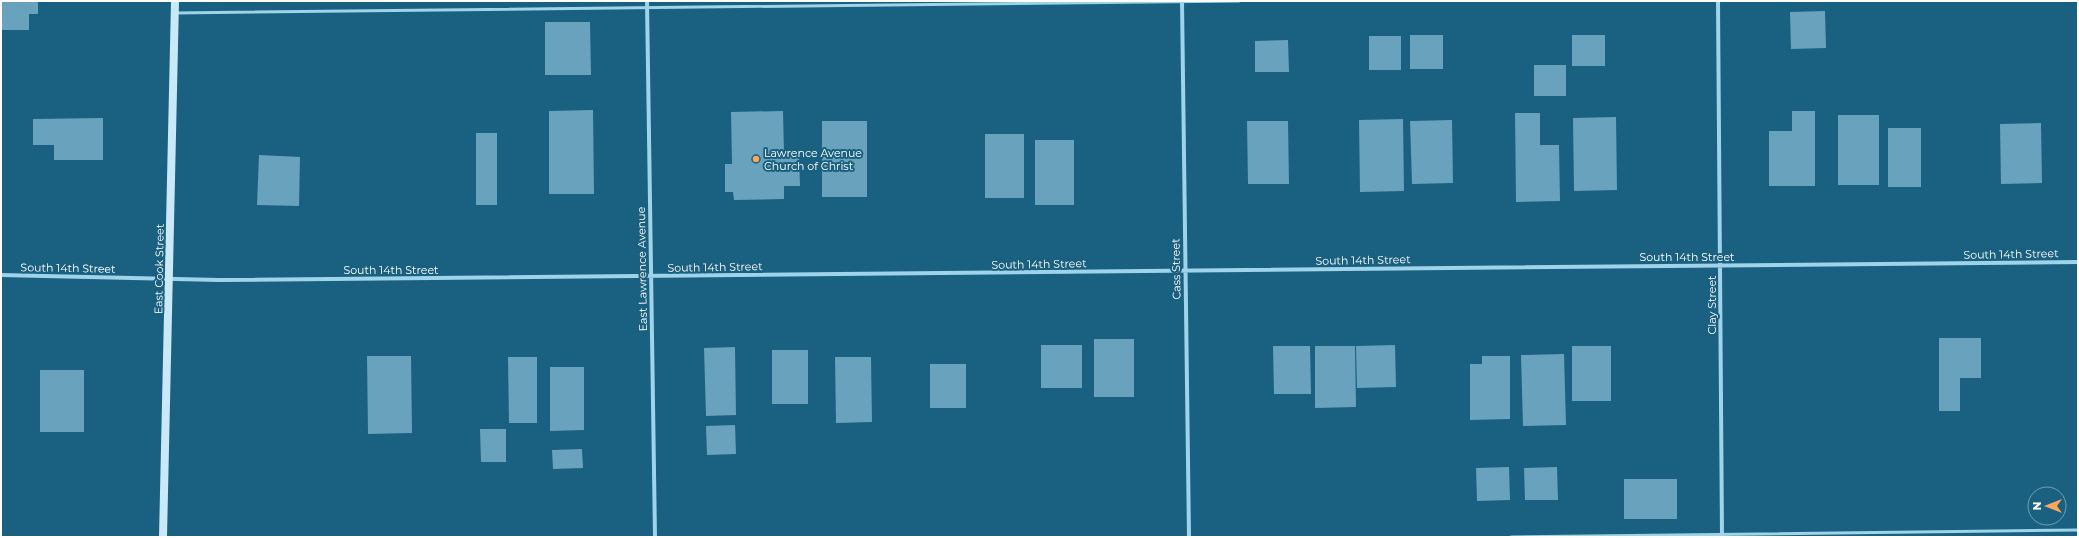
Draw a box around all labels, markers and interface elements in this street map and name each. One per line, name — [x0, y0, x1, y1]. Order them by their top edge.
place label: Lawrence Avenue Church of Christ — [764, 146, 862, 173]
marker: Lawrence Avenue Church of Christ — [751, 154, 761, 164]
street label: East Lawrence Avenue — [634, 206, 650, 331]
street label: East Cook Street — [151, 223, 167, 314]
street label: Cass Street — [1168, 238, 1184, 300]
street label: South 14th Street — [1963, 246, 2059, 262]
street label: South 14th Street — [1639, 250, 1735, 264]
street label: South 14th Street — [1315, 252, 1411, 268]
street label: South 14th Street — [991, 256, 1087, 272]
street label: South 14th Street — [667, 259, 763, 275]
street label: South 14th Street — [20, 260, 116, 276]
street label: South 14th Street — [343, 263, 439, 277]
street label: Clay Street — [1705, 275, 1719, 335]
north arrow — [2027, 486, 2067, 526]
text: N — [2030, 502, 2044, 510]

